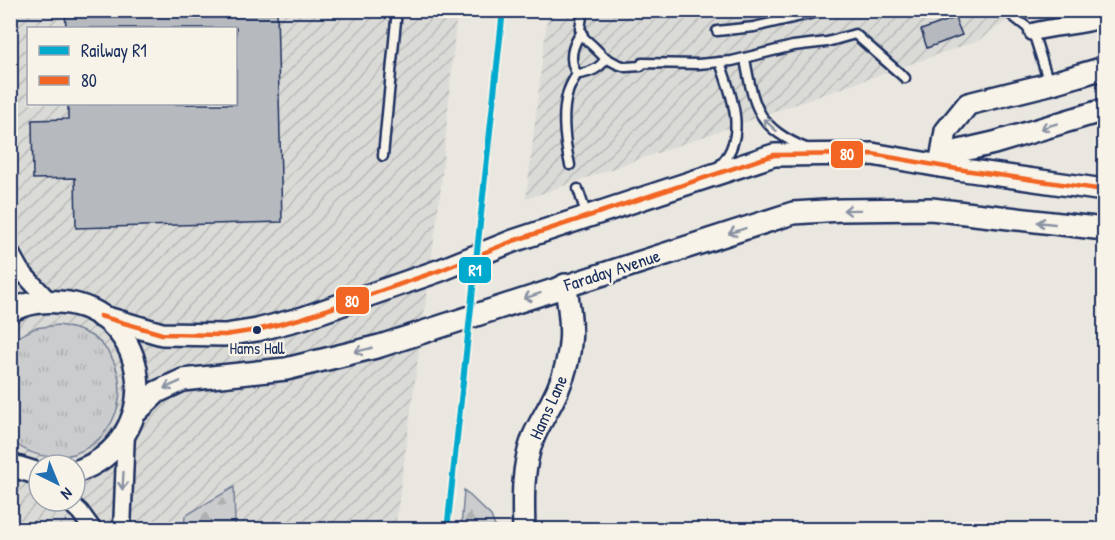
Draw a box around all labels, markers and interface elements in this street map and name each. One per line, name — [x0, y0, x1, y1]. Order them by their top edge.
legend — [27, 27, 237, 105]
text: Railway R1 — [81, 38, 147, 63]
text: 80 — [81, 68, 97, 93]
one-way arrow — [762, 118, 777, 132]
one-way arrow — [1040, 121, 1059, 132]
line badge: 80 — [830, 140, 864, 169]
text: 80 — [840, 143, 854, 165]
one-way arrow — [843, 204, 863, 216]
one-way arrow — [1037, 217, 1057, 228]
one-way arrow — [728, 226, 747, 237]
street label: Faraday Avenue — [560, 243, 663, 298]
line badge: R1 — [458, 256, 492, 284]
text: R1 — [468, 259, 482, 281]
line badge: 80 — [335, 286, 370, 315]
text: 80 — [345, 290, 359, 312]
one-way arrow — [523, 292, 542, 303]
marker: Hams Hall — [251, 324, 263, 336]
place label: Hams Hall — [229, 337, 285, 359]
one-way arrow — [353, 345, 372, 357]
street label: Hams Lane — [523, 371, 573, 443]
one-way arrow — [163, 380, 181, 392]
north arrow — [27, 453, 87, 513]
one-way arrow — [117, 470, 128, 490]
text: N — [56, 483, 78, 505]

